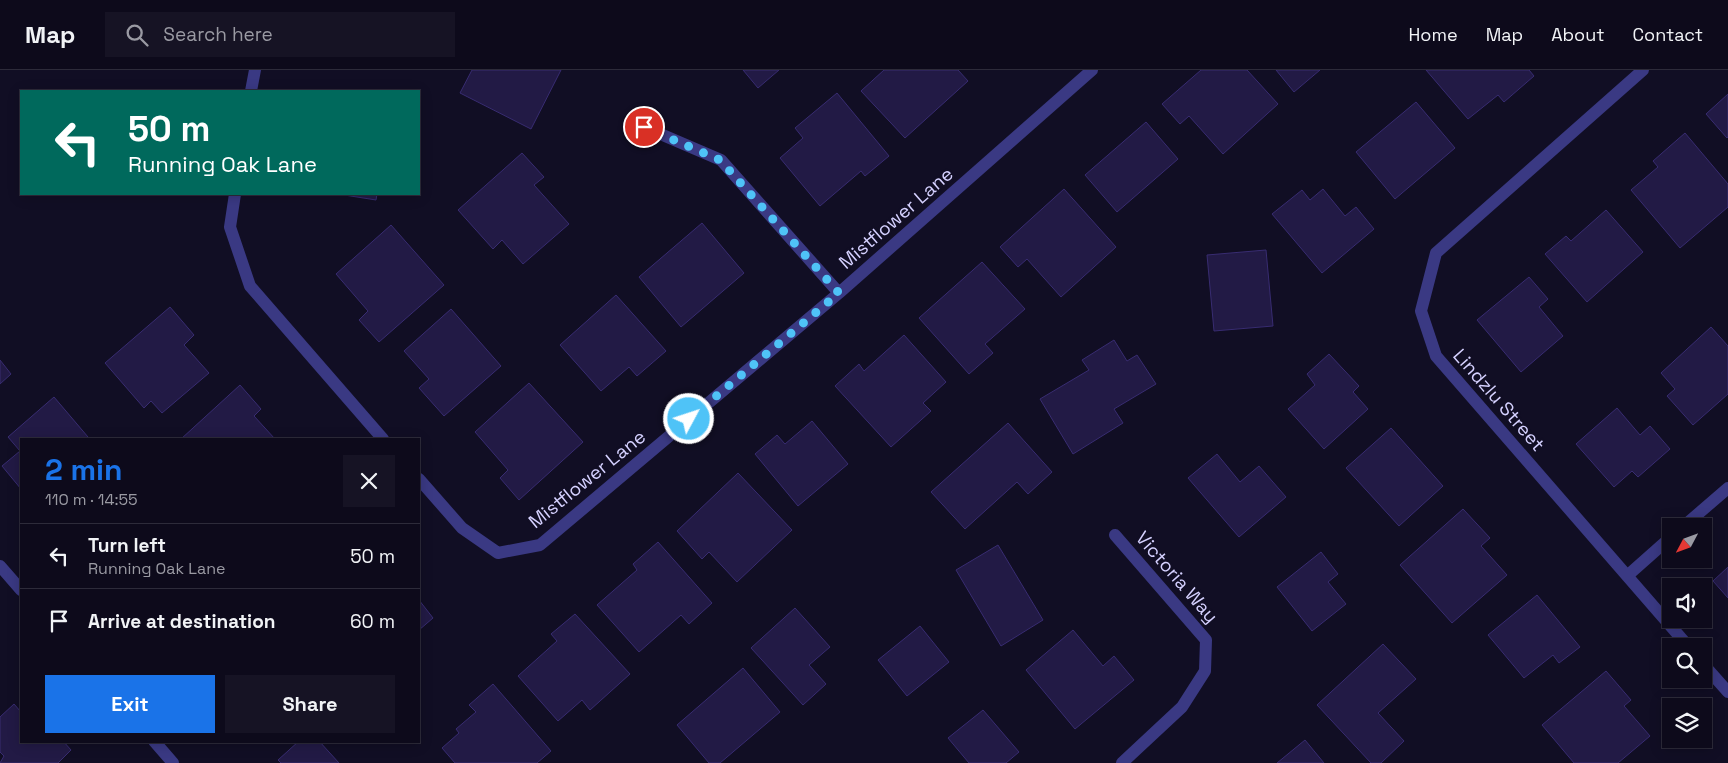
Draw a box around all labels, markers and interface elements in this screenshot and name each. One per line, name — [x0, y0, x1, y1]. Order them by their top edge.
search box — [105, 12, 455, 57]
text: Map — [25, 19, 75, 50]
icon: search — [123, 21, 151, 49]
text: Search here — [163, 22, 273, 47]
text: Home — [1409, 23, 1458, 46]
text: Map — [1486, 23, 1523, 46]
text: About — [1551, 23, 1605, 46]
text: Contact — [1633, 23, 1703, 46]
pin — [623, 106, 665, 148]
text: 50 m — [128, 107, 210, 151]
icon: left — [45, 110, 110, 175]
icon: arrive — [630, 113, 658, 141]
text: Running Oak Lane — [128, 150, 317, 178]
street label: Mistflower Lane — [834, 161, 958, 275]
street label: Lindzlu Street — [1448, 343, 1550, 457]
position arrow — [662, 392, 714, 444]
street label: Mistflower Lane — [523, 424, 651, 534]
text: 2 min — [45, 450, 123, 489]
button: close — [343, 455, 395, 507]
text: 110 m · 14:55 — [45, 489, 138, 510]
north arrow — [1662, 518, 1712, 568]
map controls — [1662, 518, 1712, 748]
street label: Victoria Way — [1130, 526, 1224, 628]
text: Turn left — [88, 533, 166, 558]
icon: left — [45, 542, 73, 570]
text: 50 m — [350, 544, 395, 569]
text: Running Oak Lane — [88, 558, 225, 579]
button: sound — [1662, 578, 1712, 628]
icon: arrive — [45, 607, 73, 635]
text: Arrive at destination — [88, 609, 276, 634]
text: 60 m — [350, 609, 395, 634]
button: search — [1662, 638, 1712, 688]
button: Exit — [45, 675, 215, 733]
button: Share — [225, 675, 395, 733]
button: layers — [1662, 698, 1712, 748]

